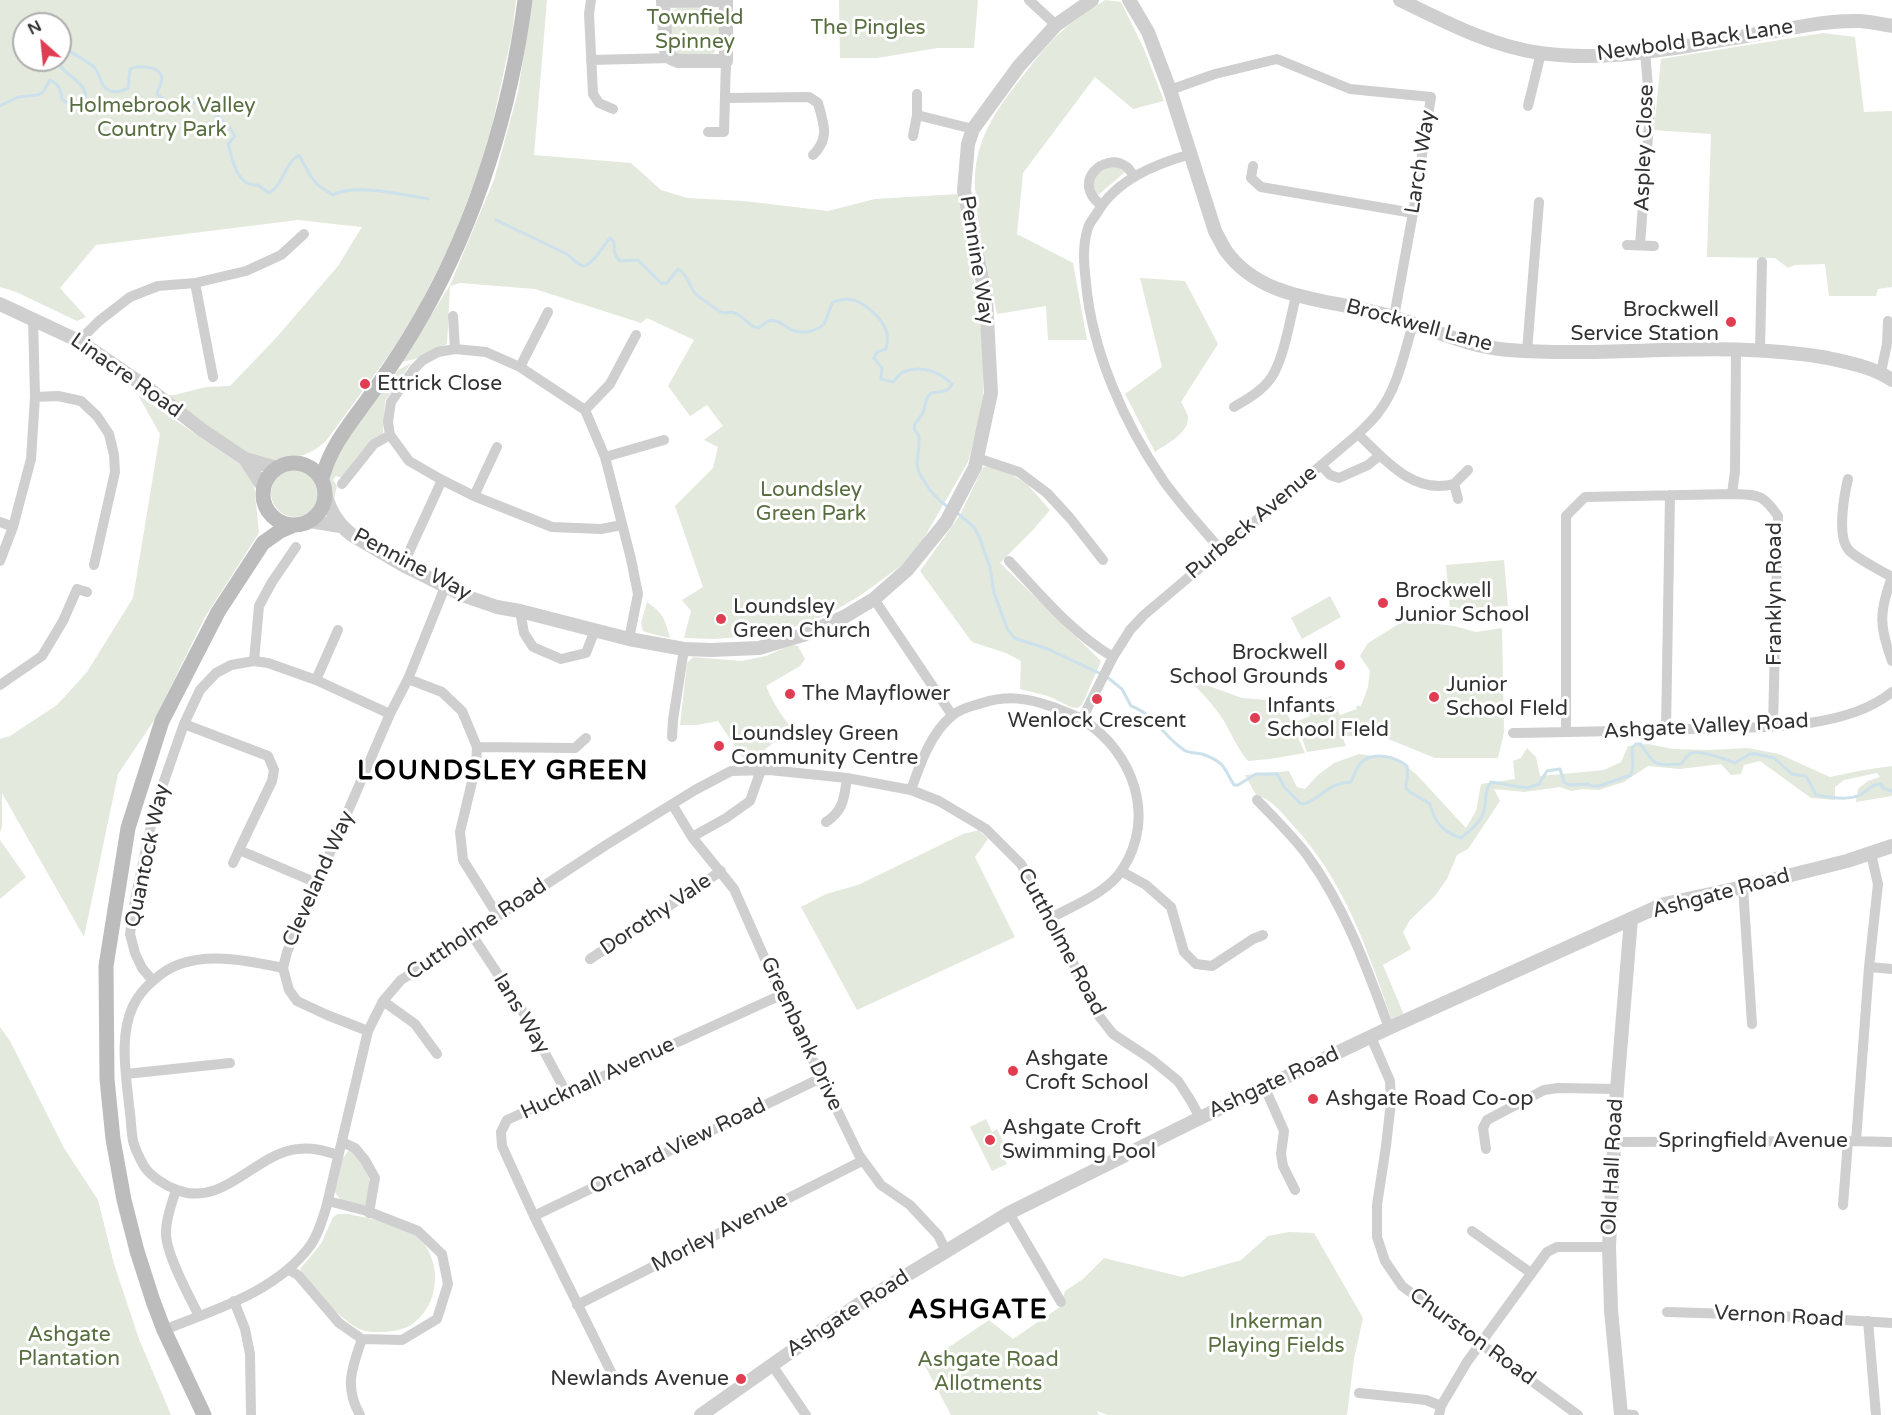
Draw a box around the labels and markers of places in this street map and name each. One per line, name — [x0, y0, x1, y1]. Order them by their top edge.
place label: Brockwell Service Station — [1570, 297, 1719, 347]
marker: Brockwell Service Station — [1724, 315, 1738, 329]
place label: Ettrick Close — [377, 371, 502, 397]
marker: Ettrick Close — [358, 377, 372, 391]
place label: Brockwell Junior School — [1395, 578, 1530, 628]
place label: Loundsley Green Church — [733, 594, 870, 644]
marker: Brockwell Junior School — [1376, 596, 1390, 610]
marker: Loundsley Green Church — [714, 612, 728, 626]
place label: Brockwell School Grounds — [1170, 640, 1328, 690]
marker: Brockwell School Grounds — [1333, 658, 1347, 672]
place label: Junior School FIeld — [1446, 672, 1568, 722]
place label: The Mayflower — [802, 681, 950, 707]
marker: The Mayflower — [783, 687, 797, 701]
marker: Junior School FIeld — [1427, 690, 1441, 704]
marker: Wenlock Crescent — [1090, 692, 1104, 706]
place label: Infants School FIeld — [1267, 693, 1389, 743]
place label: Wenlock Crescent — [1008, 708, 1186, 734]
marker: Infants School FIeld — [1248, 711, 1262, 725]
place label: Loundsley Green Community Centre — [731, 721, 918, 771]
marker: Loundsley Green Community Centre — [712, 739, 726, 753]
place label: Ashgate Croft School — [1025, 1046, 1149, 1096]
marker: Ashgate Croft School — [1006, 1064, 1020, 1078]
place label: Ashgate Road Co-op — [1325, 1086, 1533, 1112]
marker: Ashgate Road Co-op — [1306, 1092, 1320, 1106]
place label: Ashgate Croft Swimming Pool — [1002, 1115, 1156, 1165]
marker: Ashgate Croft Swimming Pool — [983, 1133, 997, 1147]
place label: Newlands Avenue — [550, 1366, 729, 1392]
marker: Newlands Avenue — [734, 1372, 748, 1386]

